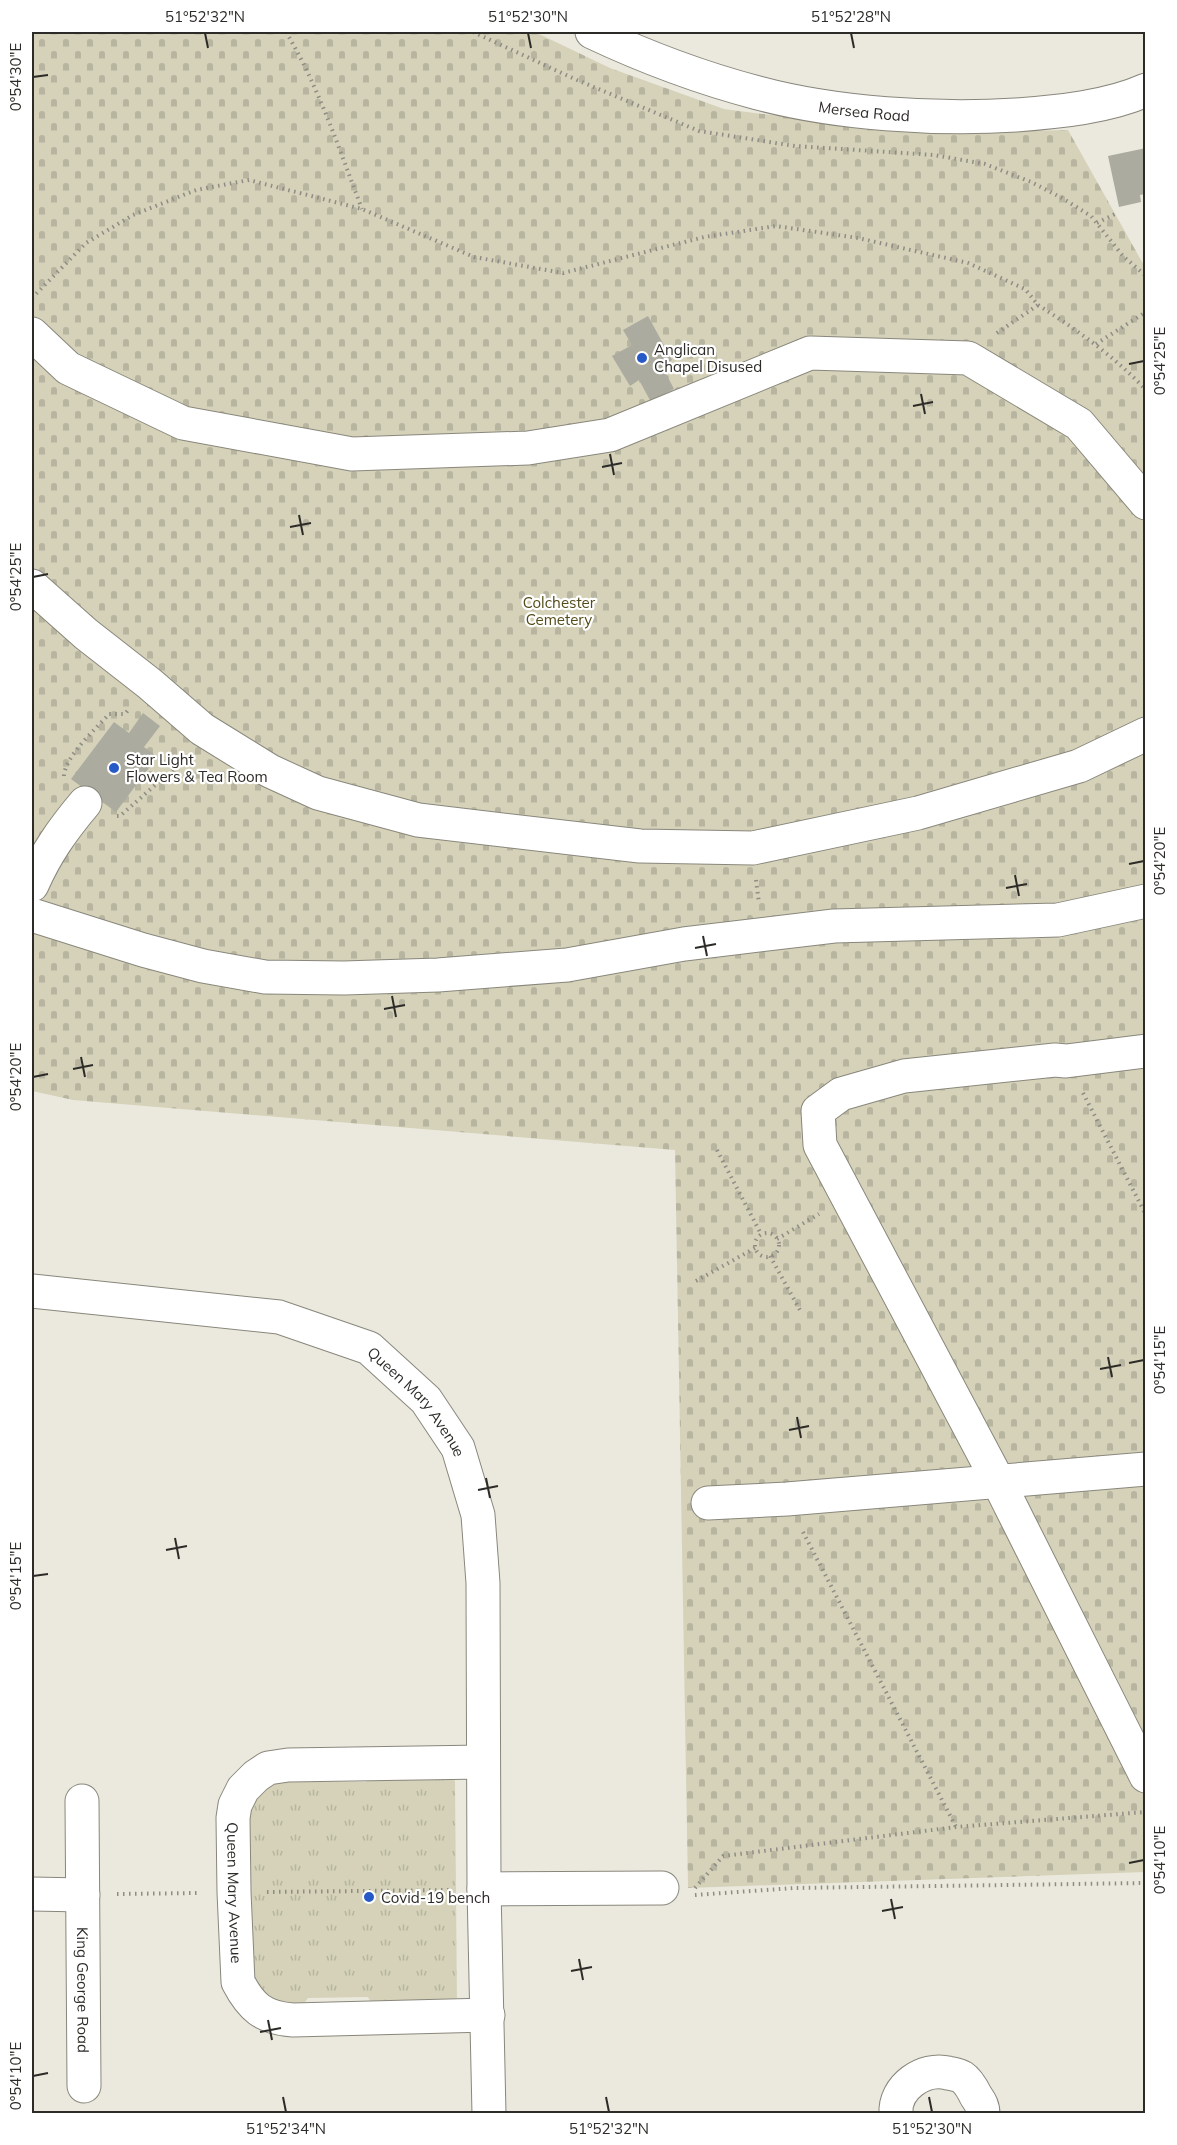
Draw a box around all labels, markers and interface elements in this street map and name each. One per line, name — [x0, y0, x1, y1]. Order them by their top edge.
text: 51°52'32"N — [165, 7, 245, 26]
text: 51°52'30"N — [488, 7, 568, 26]
text: 51°52'28"N — [811, 7, 891, 26]
text: 0°54'30"E — [6, 43, 25, 111]
street label: Mersea Road — [817, 96, 911, 125]
text: 0°54'25"E — [1150, 327, 1169, 395]
place label: Anglican Chapel Disused — [654, 340, 762, 376]
marker: Anglican Chapel Disused — [635, 351, 649, 365]
text: 0°54'25"E — [6, 543, 25, 611]
park label: Colchester Cemetery — [523, 593, 596, 629]
place label: Star Light Flowers & Tea Room — [126, 750, 268, 786]
marker: Star Light Flowers & Tea Room — [107, 761, 121, 775]
text: 0°54'20"E — [1150, 827, 1169, 895]
text: 0°54'20"E — [6, 1043, 25, 1111]
text: 0°54'15"E — [1150, 1326, 1169, 1394]
street label: Queen Mary Avenue — [364, 1342, 469, 1459]
text: 0°54'15"E — [6, 1542, 25, 1610]
street label: Queen Mary Avenue — [224, 1822, 247, 1964]
text: 0°54'10"E — [1150, 1826, 1169, 1894]
place label: Covid-19 bench — [381, 1888, 490, 1907]
marker: Covid-19 bench — [362, 1890, 376, 1904]
street label: King George Road — [73, 1927, 93, 2053]
text: 0°54'10"E — [6, 2042, 25, 2110]
text: 51°52'34"N — [246, 2119, 326, 2138]
text: 51°52'32"N — [569, 2119, 649, 2138]
text: 51°52'30"N — [892, 2119, 972, 2138]

